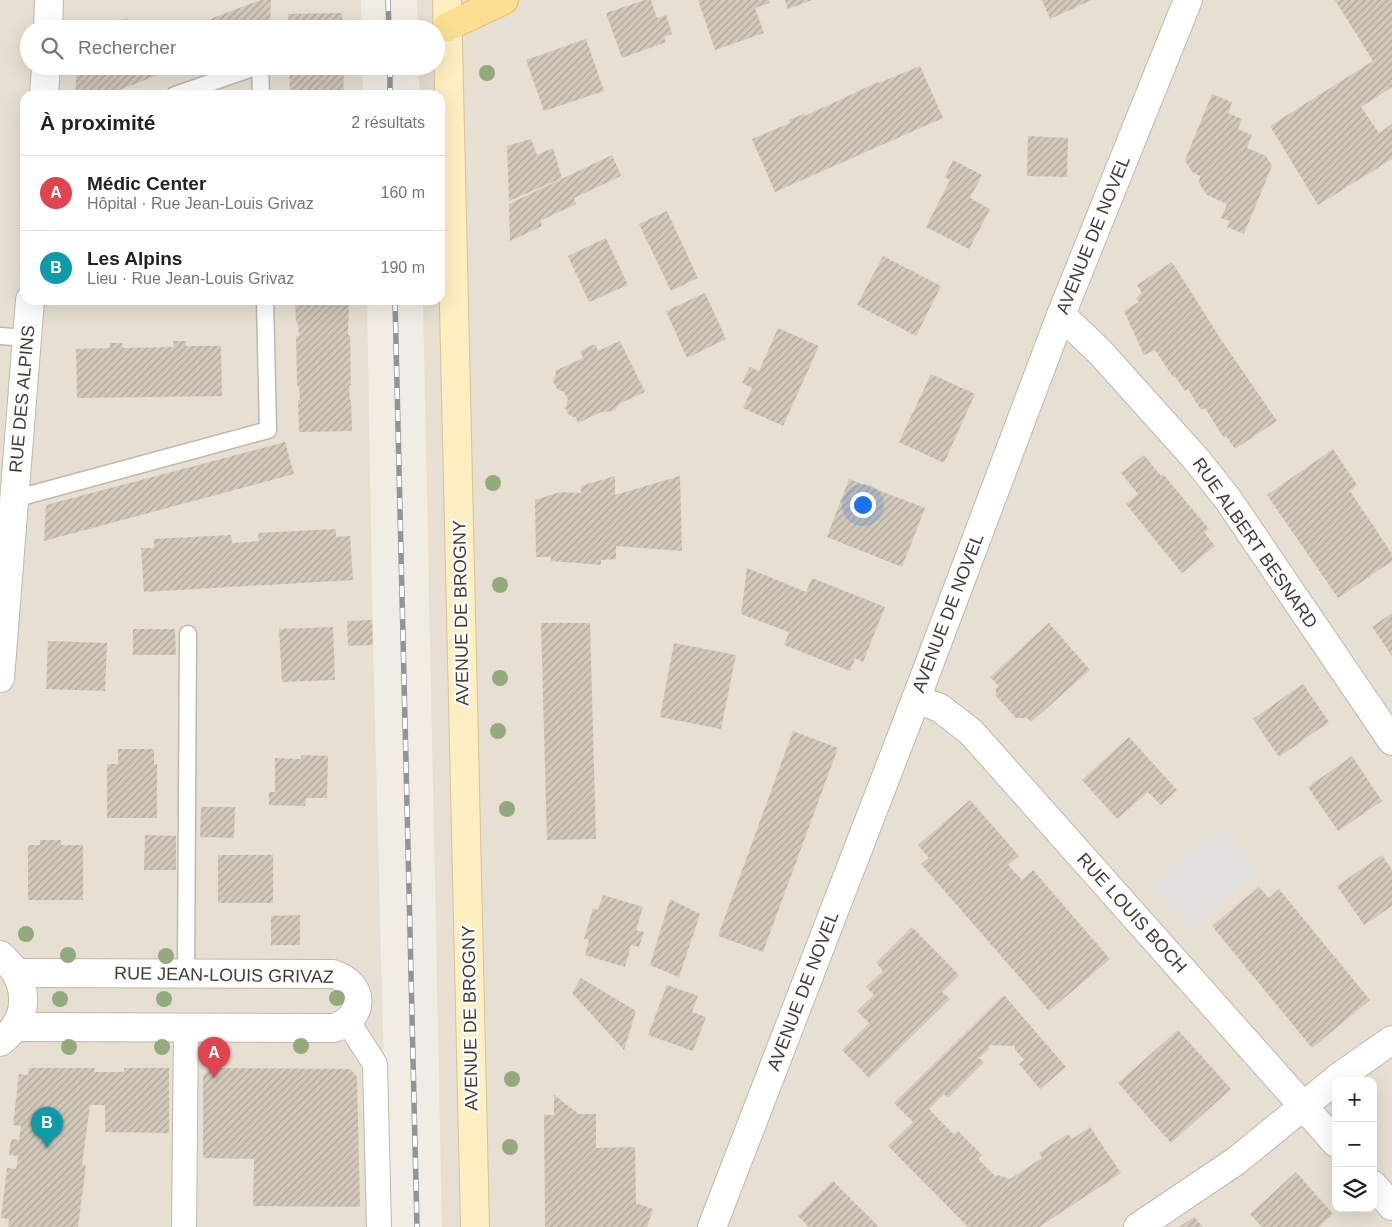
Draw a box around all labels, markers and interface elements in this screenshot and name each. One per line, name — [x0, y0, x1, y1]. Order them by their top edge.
search box — [20, 20, 445, 75]
icon: search — [38, 34, 66, 62]
text: Rechercher — [78, 37, 176, 58]
text: À proximité — [40, 111, 156, 134]
text: 2 résultats — [351, 114, 425, 131]
street label: AVENUE DE NOVEL — [1052, 153, 1134, 317]
text: Médic Center — [87, 173, 206, 194]
text: A — [50, 184, 62, 201]
text: 160 m — [381, 184, 425, 201]
text: Hôpital · Rue Jean-Louis Grivaz — [87, 195, 314, 212]
text: Les Alpins — [87, 248, 182, 269]
text: B — [50, 259, 62, 276]
text: 190 m — [381, 259, 425, 276]
text: Lieu · Rue Jean-Louis Grivaz — [87, 270, 294, 287]
street label: RUE DES ALPINS — [6, 324, 38, 474]
street label: RUE ALBERT BESNARD — [1188, 454, 1322, 632]
your location — [850, 492, 876, 518]
street label: AVENUE DE BROGNY — [449, 520, 473, 706]
street label: AVENUE DE NOVEL — [908, 531, 988, 695]
street label: RUE LOUIS BOCH — [1073, 849, 1191, 977]
street label: AVENUE DE NOVEL — [763, 909, 843, 1073]
street label: AVENUE DE BROGNY — [458, 925, 482, 1111]
street label: RUE JEAN-LOUIS GRIVAZ — [114, 963, 334, 987]
pin: A — [198, 1037, 230, 1078]
map controls — [1332, 1077, 1377, 1212]
button: + — [1332, 1077, 1377, 1122]
pin: B — [31, 1107, 63, 1148]
button: − — [1332, 1122, 1377, 1167]
button: layers — [1332, 1167, 1377, 1212]

